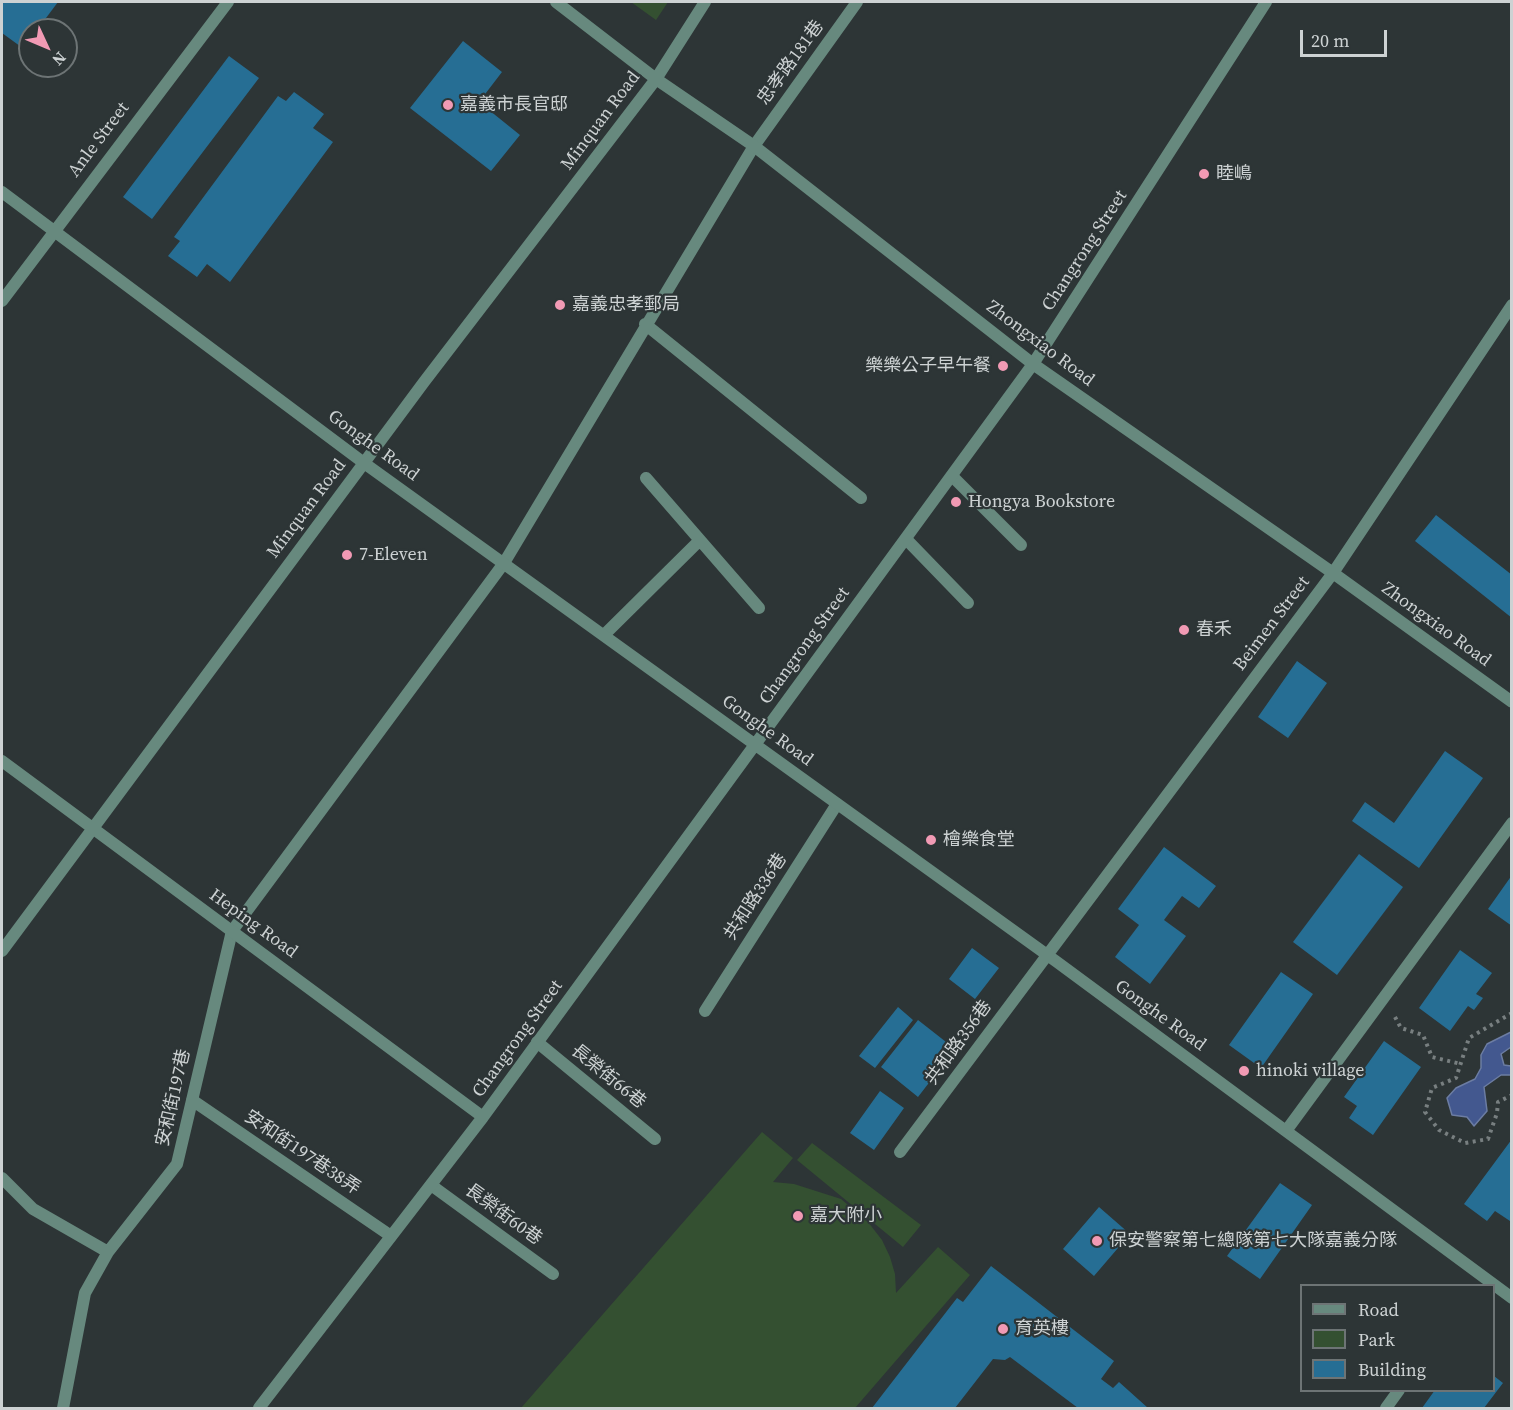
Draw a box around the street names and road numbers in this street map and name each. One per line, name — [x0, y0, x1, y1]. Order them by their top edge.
street label: 忠孝路181巷 — [753, 17, 829, 109]
street label: Minquan Road — [557, 67, 645, 175]
street label: Anle Street — [64, 98, 134, 182]
street label: Changrong Street — [1038, 187, 1132, 315]
street label: Zhongxiao Road — [982, 296, 1098, 392]
street label: Gonghe Road — [323, 406, 423, 486]
street label: Minquan Road — [263, 455, 351, 563]
street label: Beimen Street — [1229, 572, 1315, 676]
street label: Zhongxiao Road — [1377, 578, 1495, 672]
street label: Changrong Street — [755, 583, 855, 709]
street label: Gonghe Road — [717, 691, 817, 771]
street label: 共和路336巷 — [720, 850, 792, 944]
street label: Heping Road — [205, 885, 301, 963]
street label: Changrong Street — [468, 976, 568, 1102]
street label: Gonghe Road — [1110, 976, 1210, 1056]
street label: 共和路356巷 — [921, 997, 997, 1089]
street label: 長榮街66巷 — [566, 1040, 650, 1114]
street label: 安和街197巷 — [152, 1047, 196, 1149]
street label: 安和街197巷38弄 — [240, 1106, 364, 1200]
street label: 長榮街60巷 — [460, 1180, 546, 1250]

